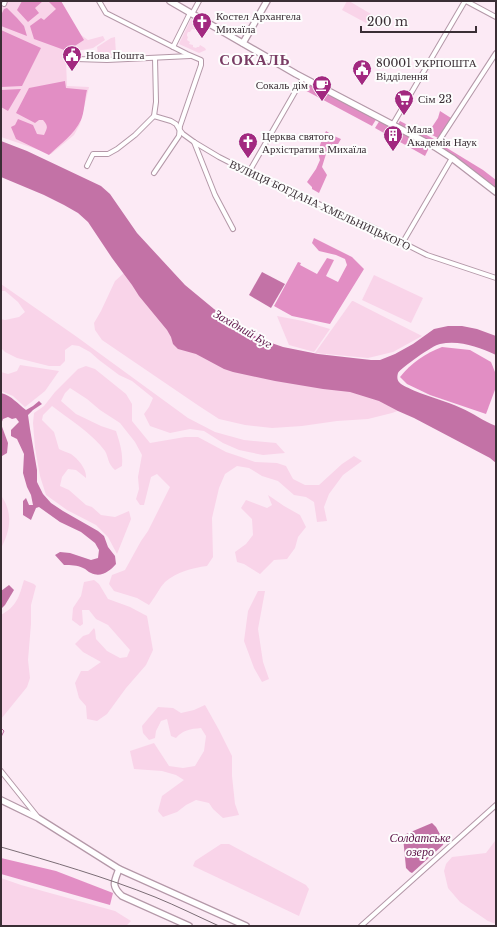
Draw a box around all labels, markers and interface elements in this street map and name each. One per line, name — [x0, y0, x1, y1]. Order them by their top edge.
scale bar — [361, 8, 476, 34]
place label: Костел Архангела Михаїла — [216, 9, 301, 36]
church icon: Костел Архангела Михаїла — [191, 11, 213, 39]
text: 200 m — [367, 14, 408, 29]
public building icon: Нова Пошта — [61, 44, 83, 72]
place label: Нова Пошта — [86, 48, 144, 62]
district label: СОКАЛЬ — [219, 50, 291, 69]
place label: 80001 УКРПОШТА Відділення — [376, 56, 477, 83]
public building icon: 80001 УКРПОШТА Відділення — [351, 58, 373, 86]
cafe icon: Сокаль дім — [311, 74, 333, 102]
place label: Сокаль дім — [256, 78, 308, 92]
supermarket icon: Сім 23 — [393, 88, 415, 116]
place label: Сім 23 — [418, 92, 452, 106]
place label: Мала Академія Наук — [407, 122, 477, 149]
building icon: Мала Академія Наук — [382, 124, 404, 152]
place label: Церква святого Архістратига Михаїла — [262, 129, 367, 156]
church icon: Церква святого Архістратига Михаїла — [237, 131, 259, 159]
street label: ВУЛИЦЯ БОГДАНА ХМЕЛЬНИЦЬКОГО — [227, 157, 413, 253]
water label: Західний Буг — [211, 306, 275, 351]
water label: Солдатське озеро — [389, 830, 451, 859]

